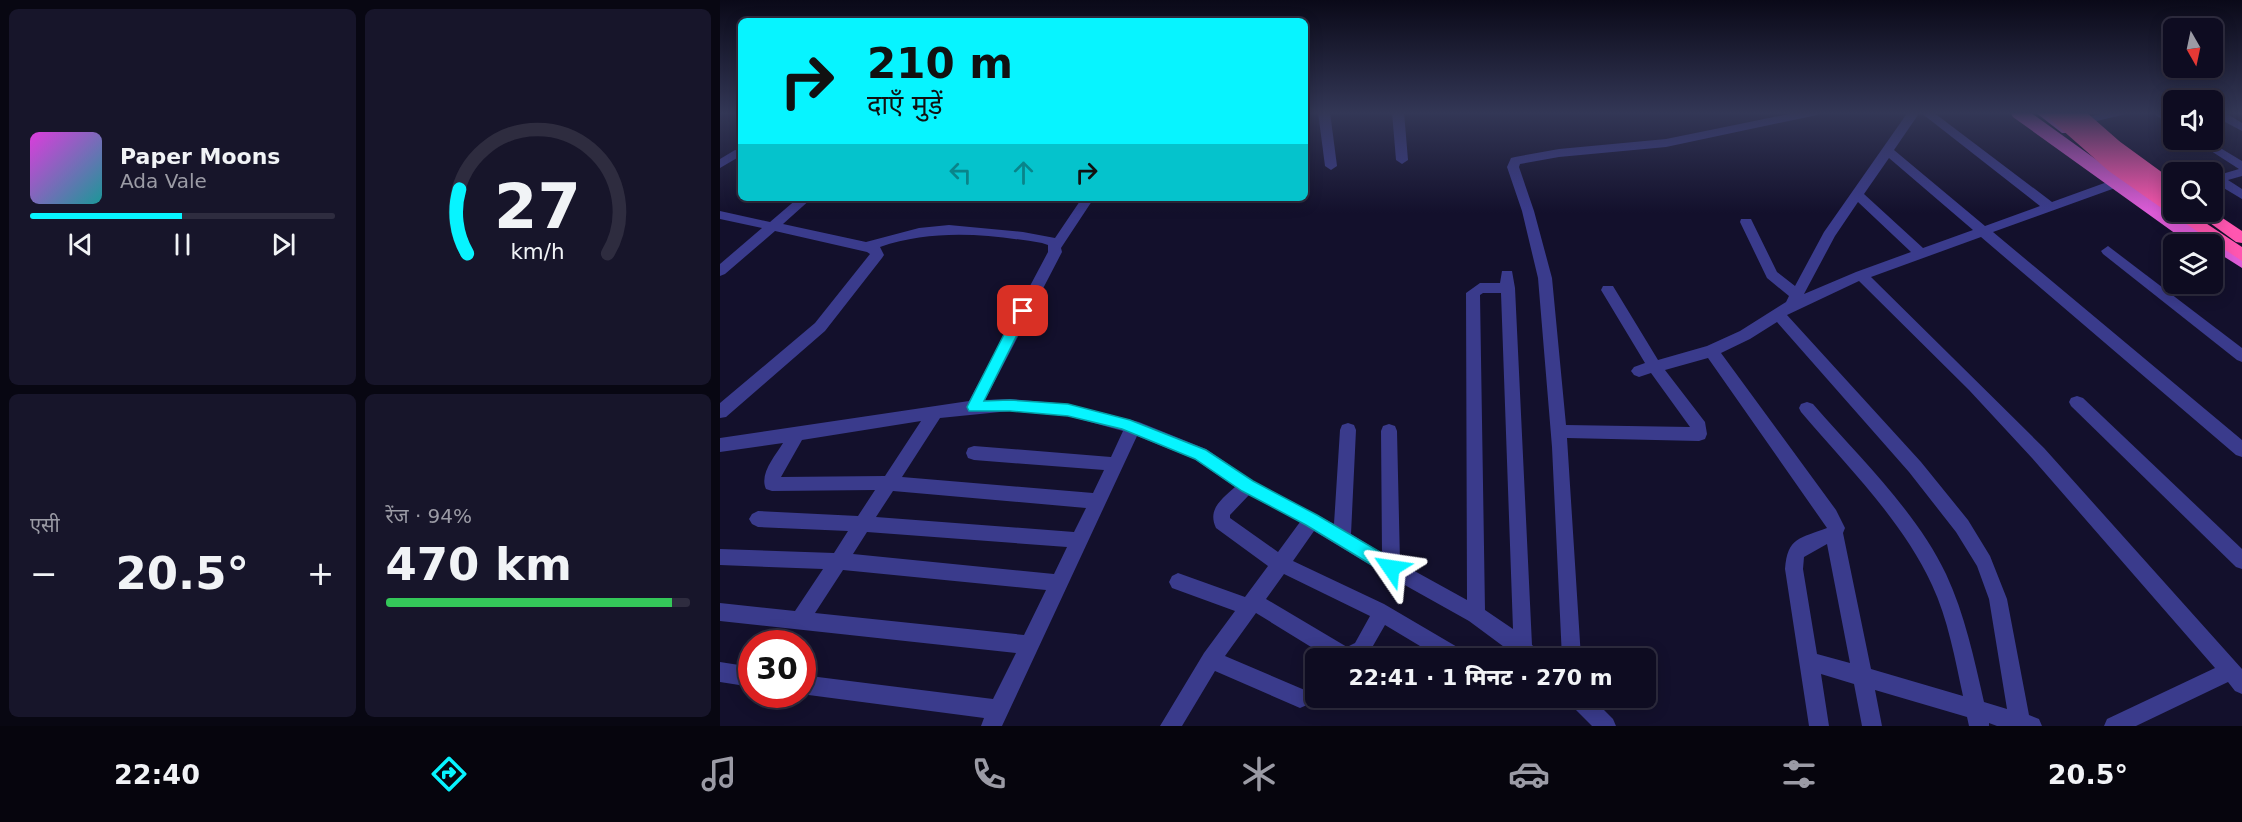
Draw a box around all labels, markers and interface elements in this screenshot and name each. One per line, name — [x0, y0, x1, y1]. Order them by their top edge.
north arrow — [2163, 18, 2223, 78]
map controls — [2163, 18, 2223, 294]
text: 210 m — [867, 39, 1013, 88]
icon: right — [768, 42, 846, 120]
text: दाएँ मुड़ें — [867, 89, 942, 120]
button: sound — [2163, 90, 2223, 150]
text: Paper Moons — [120, 144, 280, 169]
icon: left — [944, 156, 977, 189]
icon: ahead — [1007, 156, 1040, 189]
icon: right — [1070, 156, 1103, 189]
button: search — [2163, 162, 2223, 222]
text: Ada Vale — [120, 169, 207, 193]
text: 27 — [494, 170, 581, 243]
icon: previous — [64, 228, 97, 261]
icon: pause — [166, 228, 199, 261]
icon: next — [267, 228, 300, 261]
button: layers — [2163, 234, 2223, 294]
text: km/h — [511, 239, 565, 264]
pin — [997, 285, 1048, 336]
icon: arrive — [1006, 294, 1039, 327]
text: रेंज · 94% — [386, 504, 472, 528]
text: एसी — [30, 513, 60, 537]
position arrow — [1359, 536, 1423, 600]
text: 470 km — [386, 538, 572, 591]
text: 20.5° — [115, 547, 249, 600]
text: − — [30, 554, 58, 593]
text: + — [307, 554, 335, 593]
speed limit sign: 30 — [738, 630, 816, 708]
text: 22:41 · 1 मिनट · 270 m — [1348, 665, 1613, 690]
icon: directions — [428, 753, 470, 795]
icon: music — [698, 753, 740, 795]
icon: phone — [968, 753, 1010, 795]
icon: climate — [1238, 753, 1280, 795]
icon: car — [1508, 753, 1550, 795]
icon: filters — [1778, 753, 1820, 795]
text: 22:40 — [114, 759, 200, 790]
text: 20.5° — [2048, 759, 2128, 790]

